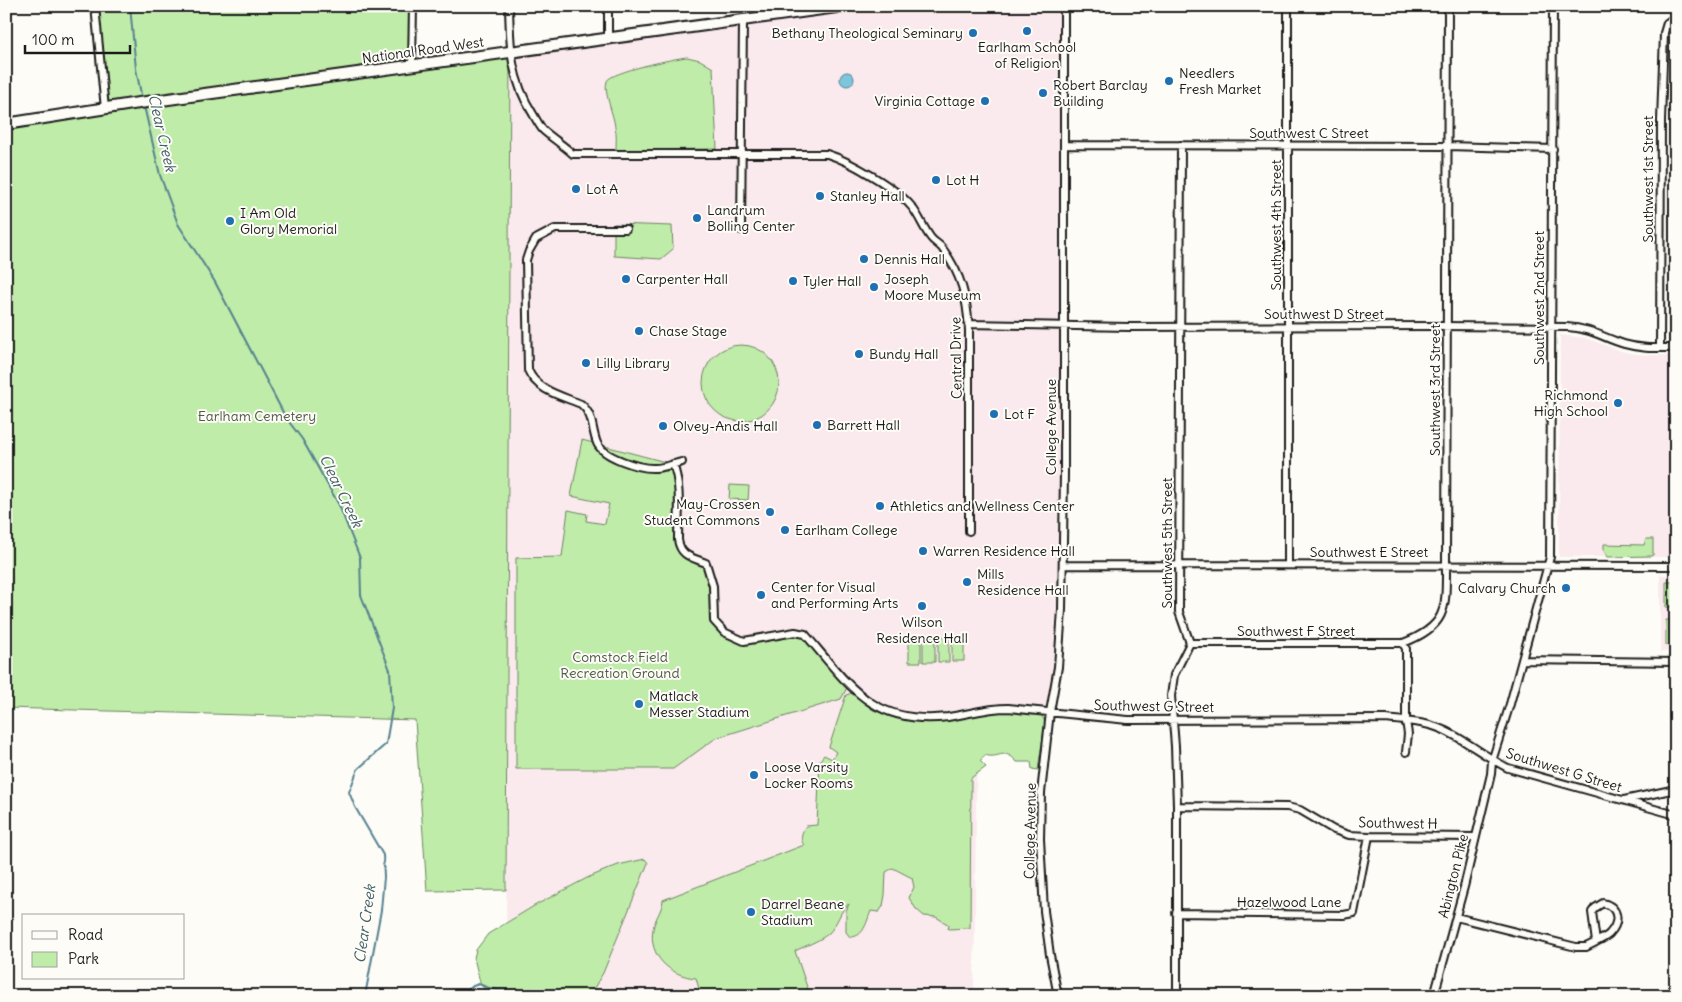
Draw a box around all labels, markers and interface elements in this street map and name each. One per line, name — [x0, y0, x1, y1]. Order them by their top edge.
scale bar — [25, 22, 130, 54]
place label: Bethany Theological Seminary — [771, 24, 963, 42]
marker: Earlham School of Religion — [1021, 25, 1033, 37]
marker: Bethany Theological Seminary — [967, 27, 979, 39]
text: 100 m — [32, 30, 74, 49]
street label: National Road West — [361, 33, 485, 67]
place label: Earlham School of Religion — [978, 38, 1076, 72]
place label: Needlers Fresh Market — [1179, 64, 1261, 98]
marker: Needlers Fresh Market — [1163, 75, 1175, 87]
place label: Robert Barclay Building — [1053, 76, 1148, 110]
marker: Robert Barclay Building — [1037, 87, 1049, 99]
water label: Clear Creek — [144, 92, 181, 175]
place label: Virginia Cottage — [874, 92, 975, 110]
marker: Virginia Cottage — [979, 95, 991, 107]
street label: Southwest 1st Street — [1639, 115, 1657, 242]
street label: Southwest C Street — [1249, 124, 1369, 142]
street label: Southwest 4th Street — [1267, 159, 1285, 291]
place label: Lot H — [946, 171, 979, 189]
marker: Lot H — [930, 174, 942, 186]
place label: Lot A — [586, 180, 618, 198]
marker: Lot A — [570, 183, 582, 195]
place label: Stanley Hall — [830, 187, 905, 205]
marker: Stanley Hall — [814, 190, 826, 202]
place label: Landrum Bolling Center — [707, 201, 795, 235]
place label: I Am Old Glory Memorial — [240, 204, 337, 238]
marker: Landrum Bolling Center — [691, 212, 703, 224]
marker: I Am Old Glory Memorial — [224, 215, 236, 227]
street label: Southwest 2nd Street — [1530, 231, 1548, 365]
place label: Dennis Hall — [874, 250, 945, 268]
marker: Dennis Hall — [858, 253, 870, 265]
place label: Carpenter Hall — [636, 270, 728, 288]
place label: Joseph Moore Museum — [884, 270, 981, 304]
place label: Tyler Hall — [803, 272, 861, 290]
marker: Carpenter Hall — [620, 273, 632, 285]
marker: Tyler Hall — [787, 275, 799, 287]
marker: Joseph Moore Museum — [868, 281, 880, 293]
street label: Southwest D Street — [1264, 305, 1384, 323]
street label: Central Drive — [946, 317, 966, 399]
place label: Chase Stage — [649, 322, 727, 340]
street label: Southwest 3rd Street — [1426, 324, 1444, 456]
marker: Chase Stage — [633, 325, 645, 337]
place label: Bundy Hall — [869, 345, 938, 363]
marker: Bundy Hall — [853, 348, 865, 360]
place label: Lilly Library — [596, 354, 670, 372]
marker: Lilly Library — [580, 357, 592, 369]
street label: College Avenue — [1042, 379, 1060, 475]
place label: Richmond High School — [1534, 386, 1608, 420]
marker: Richmond High School — [1612, 397, 1624, 409]
place label: Lot F — [1004, 405, 1035, 423]
park label: Earlham Cemetery — [198, 407, 316, 425]
marker: Lot F — [988, 408, 1000, 420]
place label: Barrett Hall — [827, 416, 900, 434]
place label: Olvey-Andis Hall — [673, 417, 778, 435]
marker: Barrett Hall — [811, 419, 823, 431]
marker: Olvey-Andis Hall — [657, 420, 669, 432]
water label: Clear Creek — [316, 451, 368, 532]
street label: Southwest 5th Street — [1158, 477, 1176, 609]
place label: May-Crossen Student Commons — [644, 495, 760, 529]
place label: Athletics and Wellness Center — [890, 497, 1075, 515]
marker: Athletics and Wellness Center — [874, 500, 886, 512]
marker: May-Crossen Student Commons — [764, 506, 776, 518]
place label: Earlham College — [795, 521, 898, 539]
marker: Earlham College — [779, 524, 791, 536]
place label: Warren Residence Hall — [933, 542, 1075, 560]
street label: Southwest E Street — [1310, 543, 1428, 561]
marker: Warren Residence Hall — [917, 545, 929, 557]
place label: Mills Residence Hall — [977, 565, 1069, 599]
marker: Mills Residence Hall — [961, 576, 973, 588]
place label: Center for Visual and Performing Arts — [771, 578, 898, 612]
place label: Calvary Church — [1458, 579, 1556, 597]
marker: Calvary Church — [1560, 582, 1572, 594]
marker: Center for Visual and Performing Arts — [755, 589, 767, 601]
marker: Wilson Residence Hall — [916, 600, 928, 612]
place label: Wilson Residence Hall — [876, 613, 968, 647]
street label: Southwest F Street — [1237, 622, 1355, 640]
park label: Comstock Field Recreation Ground — [560, 648, 680, 682]
place label: Matlack Messer Stadium — [649, 687, 749, 721]
street label: Southwest G Street — [1094, 696, 1215, 716]
marker: Matlack Messer Stadium — [633, 698, 645, 710]
street label: Southwest G Street — [1504, 744, 1624, 796]
place label: Loose Varsity Locker Rooms — [764, 758, 853, 792]
marker: Loose Varsity Locker Rooms — [748, 769, 760, 781]
street label: College Avenue — [1020, 783, 1040, 879]
street label: Southwest H — [1358, 813, 1438, 833]
street label: Abington Pike — [1434, 832, 1472, 920]
water label: Clear Creek — [350, 882, 380, 964]
street label: Hazelwood Lane — [1237, 893, 1341, 911]
place label: Darrel Beane Stadium — [761, 895, 844, 929]
marker: Darrel Beane Stadium — [745, 906, 757, 918]
legend — [22, 914, 185, 980]
text: Road — [68, 925, 103, 944]
text: Park — [68, 949, 99, 968]

